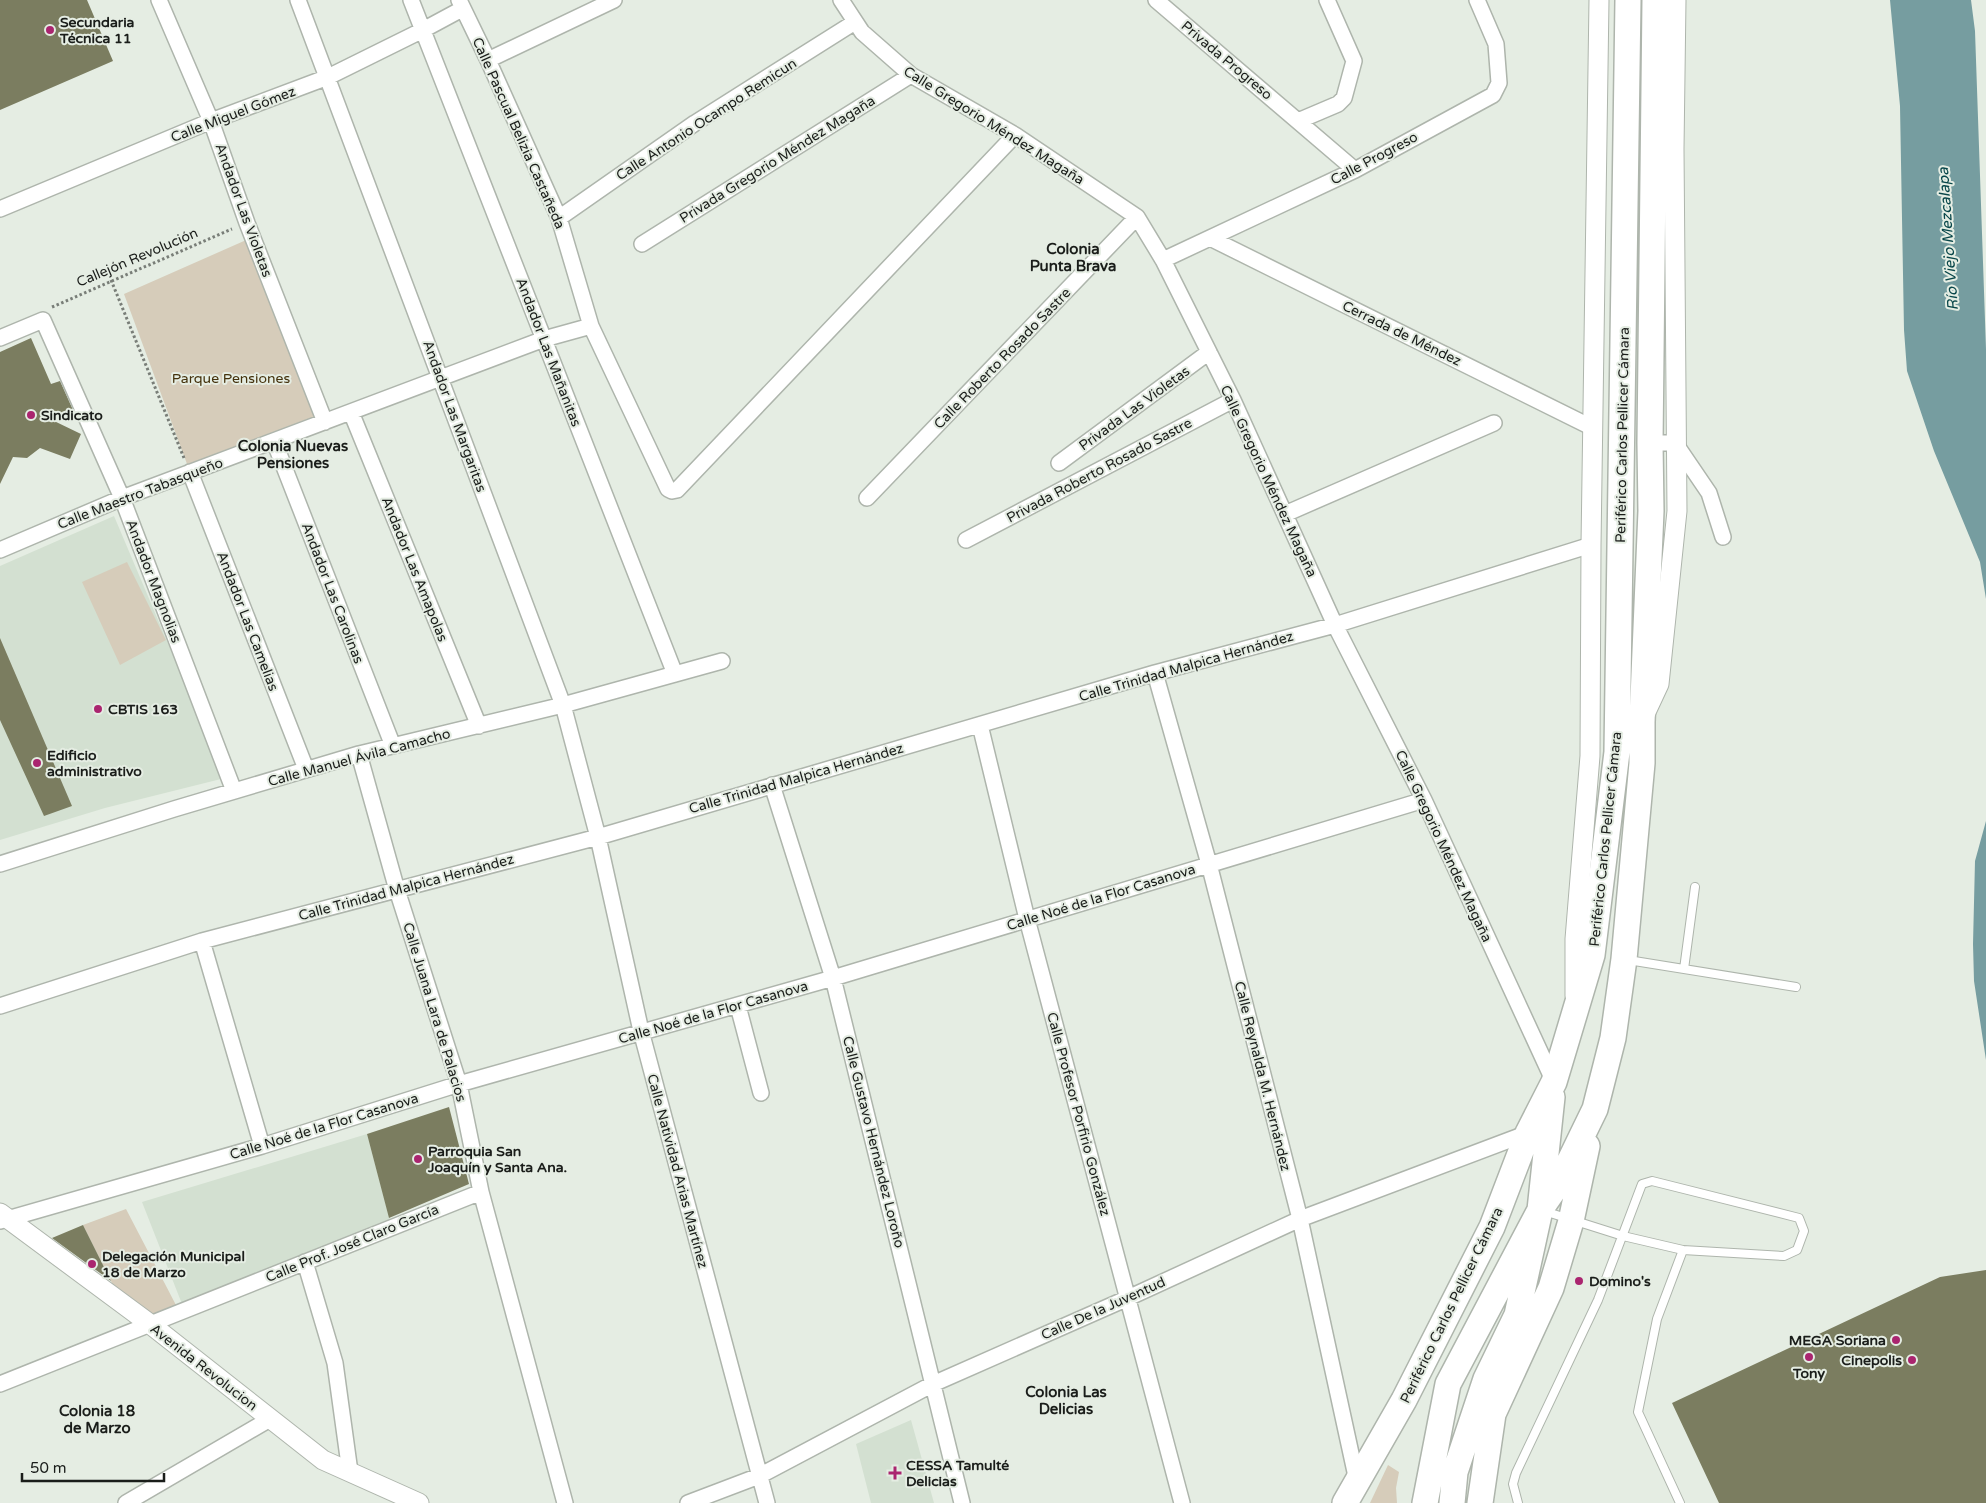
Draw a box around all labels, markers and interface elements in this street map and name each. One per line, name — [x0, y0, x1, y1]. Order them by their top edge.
place label: Secundaria Técnica 11 — [59, 14, 135, 47]
street label: Privada Progreso — [1178, 17, 1276, 103]
marker: Secundaria Técnica 11 — [44, 24, 56, 36]
street label: Calle Pascual Belizia Castañeda — [469, 35, 569, 232]
street label: Calle Antonio Ocampo Remicun — [613, 55, 800, 184]
street label: Calle Gregorio Méndez Magaña — [900, 63, 1087, 188]
street label: Calle Miguel Gómez — [168, 83, 298, 146]
street label: Privada Gregorio Méndez Magaña — [676, 92, 878, 227]
street label: Calle Progreso — [1328, 128, 1421, 189]
street label: Andador Las Violetas — [211, 141, 276, 280]
water label: Río Viejo Mezcalapa — [1934, 166, 1962, 311]
street label: Callejón Revolución — [74, 224, 201, 291]
district label: Colonia Punta Brava — [1030, 240, 1116, 275]
street label: Andador Las Mañanitas — [512, 275, 585, 429]
street label: Calle Roberto Rosado Sastre — [930, 284, 1074, 433]
street label: Cerrada de Méndez — [1340, 297, 1464, 370]
street label: Periférico Carlos Pellicer Cámara — [1612, 327, 1633, 543]
street label: Andador Las Margaritas — [419, 338, 490, 495]
street label: Privada Las Violetas — [1076, 362, 1193, 454]
park label: Parque Pensiones — [172, 370, 291, 387]
street label: Calle Gregorio Méndez Magaña — [1217, 383, 1321, 580]
place label: Sindicato — [41, 407, 103, 424]
marker: Sindicato — [25, 409, 37, 421]
street label: Privada Roberto Rosado Sastre — [1004, 414, 1195, 527]
district label: Colonia Nuevas Pensiones — [238, 437, 348, 472]
street label: Calle Maestro Tabasqueño — [55, 454, 225, 533]
street label: Andador Las Amapolas — [378, 494, 452, 644]
street label: Andador Magnolias — [122, 517, 185, 646]
street label: Andador Las Carolinas — [298, 520, 367, 666]
street label: Andador Las Camelias — [213, 549, 282, 694]
street label: Calle Trinidad Malpica Hernández — [1077, 628, 1295, 705]
place label: CBTIS 163 — [108, 701, 178, 718]
marker: CBTIS 163 — [92, 703, 104, 715]
street label: Calle Manuel Ávila Camacho — [266, 725, 452, 790]
street label: Periférico Carlos Pellicer Cámara — [1586, 731, 1625, 947]
street label: Calle Trinidad Malpica Hernández — [687, 740, 905, 817]
place label: Edificio administrativo — [47, 747, 142, 780]
street label: Calle Gregorio Méndez Magaña — [1392, 748, 1496, 945]
marker: Edificio administrativo — [31, 757, 43, 769]
street label: Calle Trinidad Malpica Hernández — [297, 850, 516, 924]
street label: Calle Noé de la Flor Casanova — [1005, 861, 1198, 934]
street label: Calle Juana Lara de Palacios — [399, 920, 470, 1104]
street label: Calle Noé de la Flor Casanova — [616, 977, 810, 1048]
street label: Calle Reynalda M. Hernández — [1231, 980, 1294, 1173]
street label: Calle Profesor Porfirio González — [1043, 1011, 1114, 1218]
street label: Calle Gustavo Hernández Loroño — [839, 1034, 908, 1250]
street label: Calle Natividad Arias Martínez — [643, 1072, 712, 1270]
street label: Calle Noé de la Flor Casanova — [228, 1090, 421, 1163]
place label: Parroquia San Joaquín y Santa Ana. — [427, 1143, 567, 1176]
marker: Parroquia San Joaquín y Santa Ana. — [412, 1153, 424, 1165]
street label: Calle Prof. José Claro García — [263, 1201, 441, 1286]
street label: Periférico Carlos Pellicer Cámara — [1396, 1204, 1506, 1406]
place label: Delegación Municipal 18 de Marzo — [102, 1248, 245, 1281]
marker: Delegación Municipal 18 de Marzo — [86, 1258, 98, 1270]
street label: Calle De la Juventud — [1038, 1273, 1168, 1344]
place label: Domino's — [1589, 1273, 1651, 1290]
marker: Domino's — [1573, 1275, 1585, 1287]
street label: Avenida Revolucion — [147, 1320, 261, 1414]
place label: MEGA Soriana — [1789, 1332, 1886, 1349]
marker: MEGA Soriana — [1890, 1334, 1902, 1346]
marker: Tony — [1803, 1351, 1815, 1363]
place label: Cinepolis — [1841, 1352, 1902, 1369]
marker: Cinepolis — [1906, 1354, 1918, 1366]
place label: Tony — [1792, 1365, 1826, 1382]
district label: Colonia Las Delicias — [1025, 1383, 1107, 1418]
district label: Colonia 18 de Marzo — [59, 1402, 136, 1437]
scale bar — [22, 1450, 165, 1482]
place label: CESSA Tamulté Delicias — [906, 1457, 1009, 1490]
text: 50 m — [30, 1459, 67, 1477]
marker: CESSA Tamulté Delicias — [888, 1466, 902, 1480]

